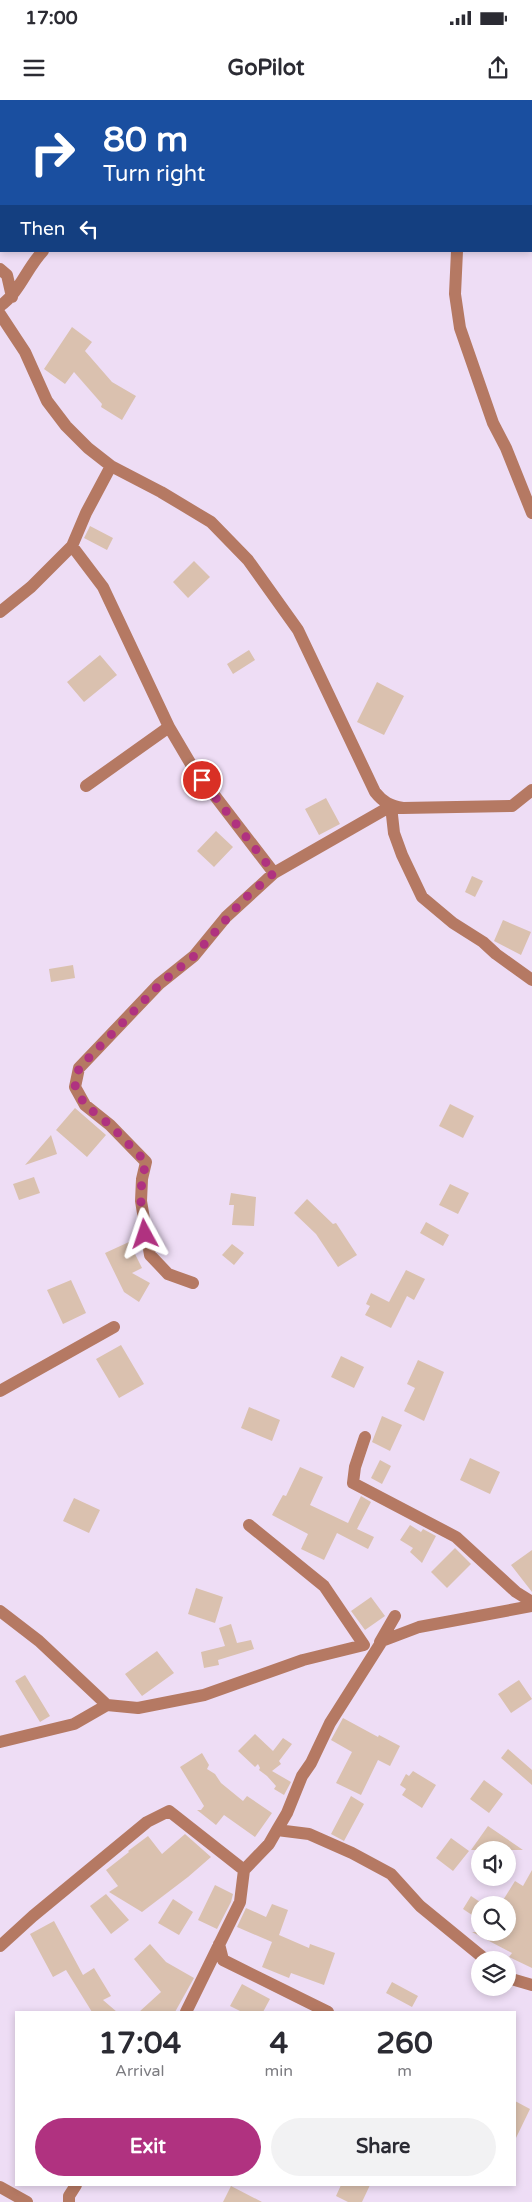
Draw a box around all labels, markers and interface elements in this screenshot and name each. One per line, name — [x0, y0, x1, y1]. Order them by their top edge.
text: 17:00 — [25, 7, 78, 29]
icon: menu — [20, 54, 48, 82]
icon: share — [484, 54, 512, 82]
text: GoPilot — [228, 55, 304, 81]
text: 80 m — [103, 119, 188, 161]
icon: right — [20, 120, 85, 185]
text: Turn right — [103, 161, 205, 187]
icon: left — [75, 215, 103, 243]
text: Then — [20, 218, 65, 240]
pin — [181, 759, 223, 801]
icon: arrive — [188, 766, 216, 794]
position arrow — [118, 1207, 170, 1259]
map controls — [471, 1841, 516, 1996]
button: sound — [471, 1841, 516, 1886]
button: search — [471, 1896, 516, 1941]
button: layers — [471, 1951, 516, 1996]
text: 17:04 — [98, 2025, 181, 2062]
text: 4 — [269, 2025, 288, 2062]
text: 260 — [376, 2025, 433, 2062]
text: Arrival — [115, 2061, 165, 2081]
text: min — [265, 2061, 293, 2081]
text: m — [397, 2061, 412, 2081]
button: Exit — [35, 2118, 261, 2176]
button: Share — [271, 2118, 496, 2176]

